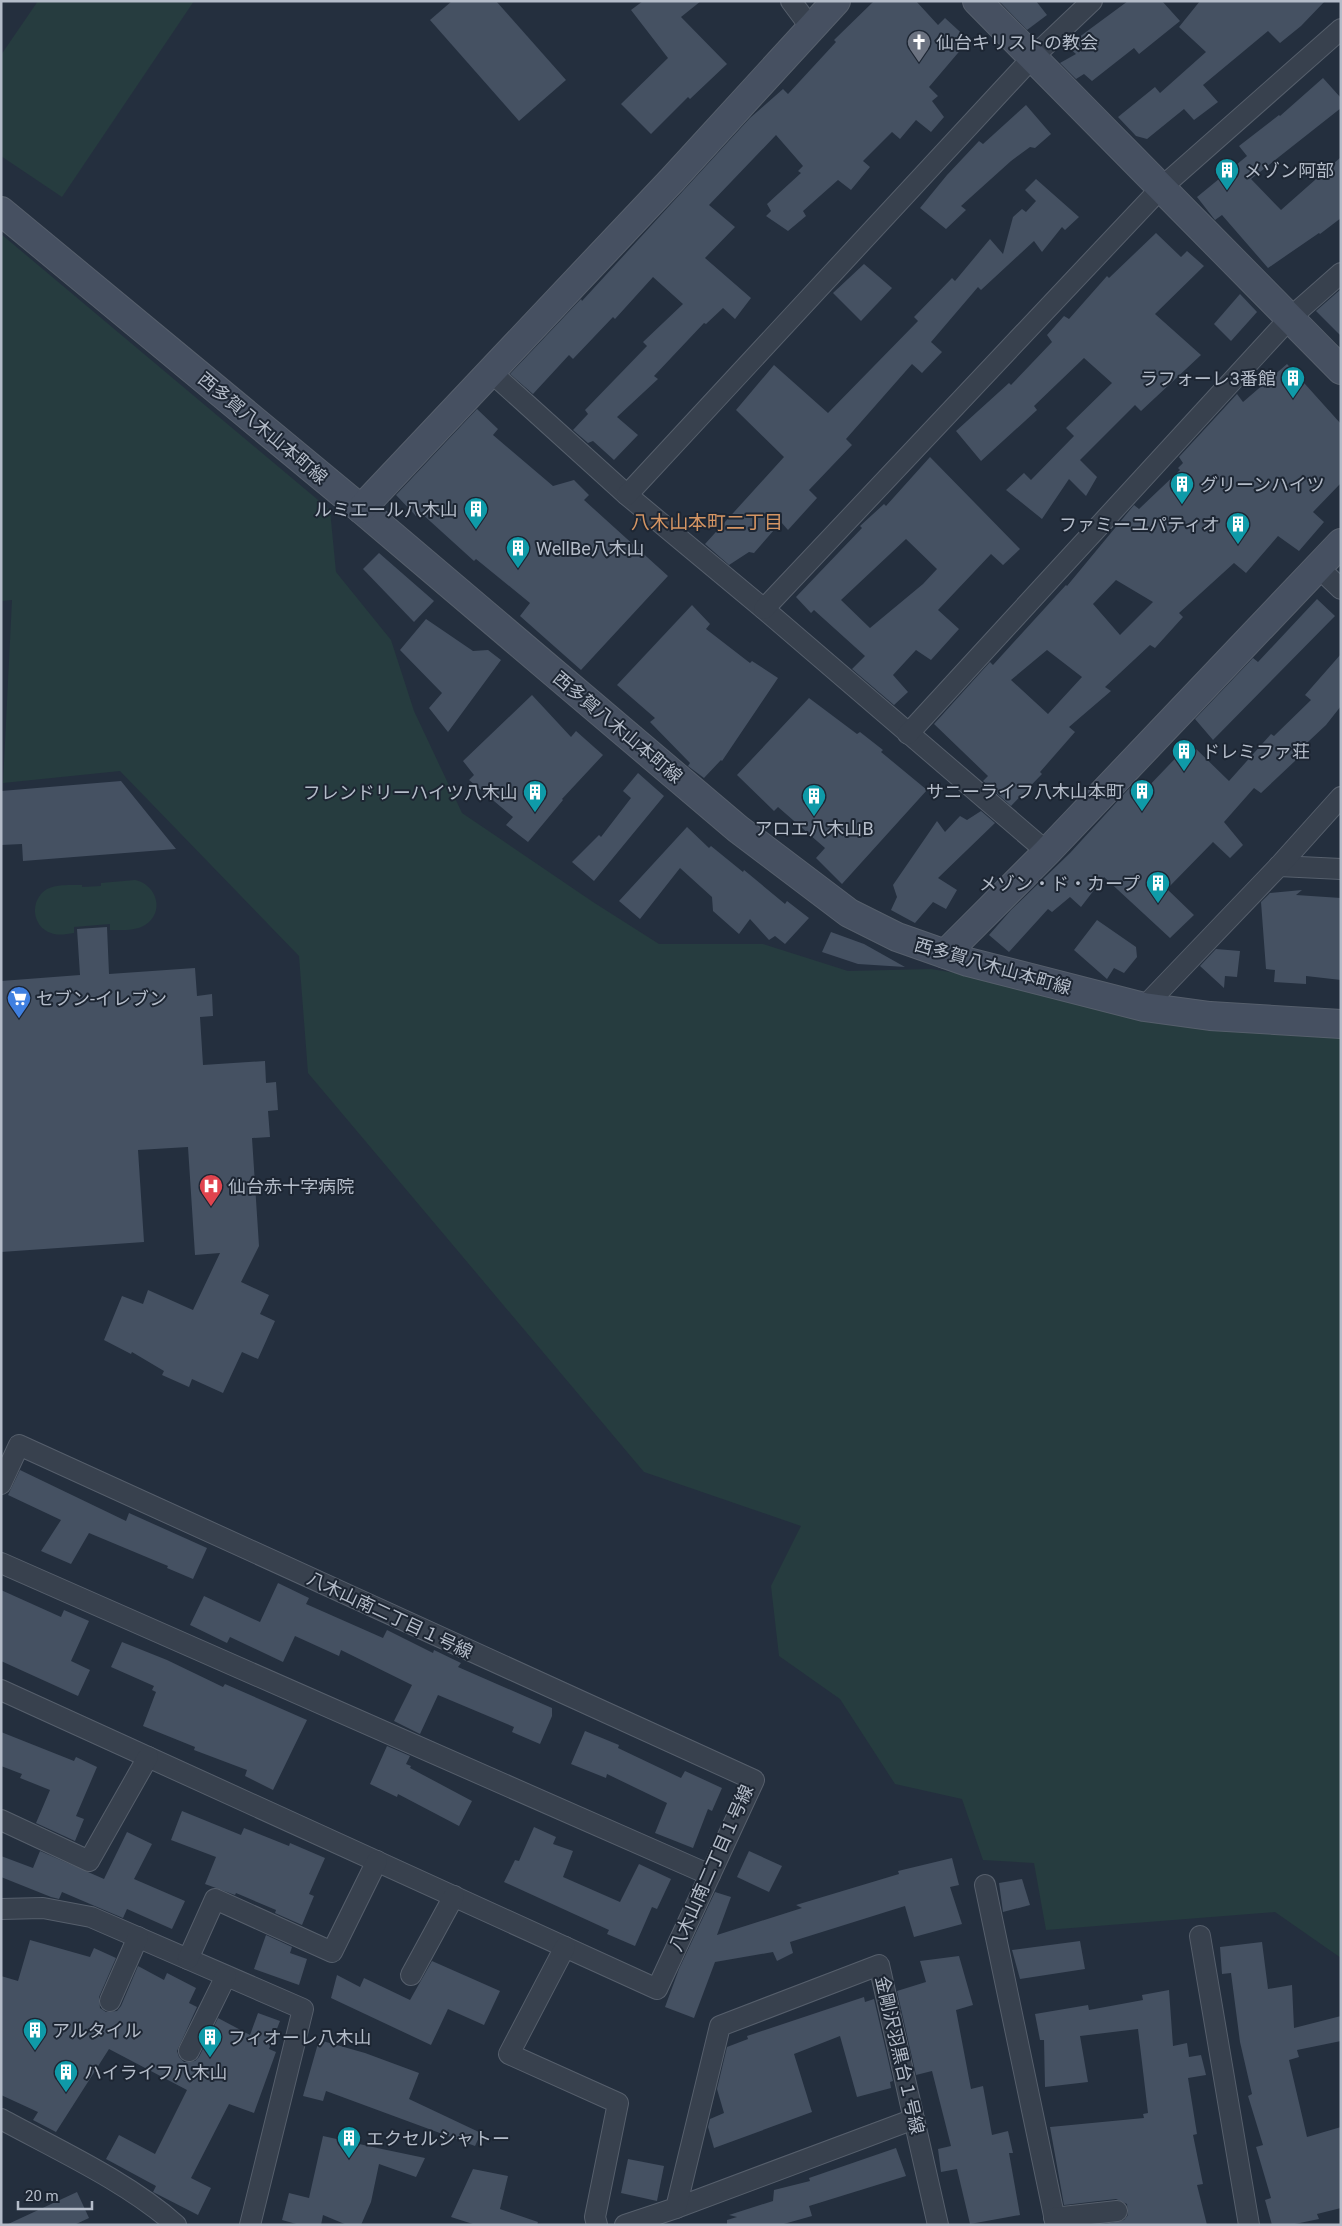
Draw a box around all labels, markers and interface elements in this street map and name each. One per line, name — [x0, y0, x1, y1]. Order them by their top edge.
church icon: 仙台キリストの教会 — [906, 29, 932, 63]
place label: 仙台キリストの教会 — [936, 32, 1098, 53]
building icon: メゾン阿部 — [1214, 157, 1240, 191]
place label: メゾン阿部 — [1244, 160, 1334, 181]
building icon: ラフォーレ3番館 — [1280, 365, 1306, 399]
street label: 西多賀八木山本町線 — [194, 368, 332, 488]
place label: ラフォーレ3番館 — [1140, 368, 1276, 389]
building icon: グリーンハイツ — [1169, 471, 1195, 505]
place label: グリーンハイツ — [1200, 474, 1325, 495]
building icon: ルミエール八木山 — [463, 496, 489, 530]
place label: ルミエール八木山 — [314, 499, 458, 520]
district label: 八木山本町二丁目 — [631, 511, 783, 534]
building icon: ファミーユパティオ — [1225, 511, 1251, 545]
place label: ファミーユパティオ — [1059, 514, 1220, 535]
building icon: WellBe八木山 — [505, 535, 531, 569]
place label: WellBe八木山 — [536, 538, 645, 559]
street label: 西多賀八木山本町線 — [549, 667, 687, 787]
building icon: ドレミファ荘 — [1171, 738, 1197, 772]
place label: ドレミファ荘 — [1202, 741, 1310, 762]
building icon: サニーライフ八木山本町 — [1129, 778, 1155, 812]
building icon: フレンドリーハイツ八木山 — [522, 779, 548, 813]
place label: サニーライフ八木山本町 — [926, 781, 1124, 802]
place label: フレンドリーハイツ八木山 — [303, 782, 518, 803]
building icon: アロエ八木山B — [801, 783, 827, 817]
place label: アロエ八木山B — [754, 818, 874, 839]
building icon: メゾン・ド・カープ — [1145, 870, 1171, 904]
place label: メゾン・ド・カープ — [979, 873, 1140, 894]
street label: 西多賀八木山本町線 — [912, 934, 1074, 998]
supermarket icon: セブン-イレブン — [6, 985, 32, 1019]
place label: セブン-イレブン — [36, 988, 167, 1009]
hospital icon: 仙台赤十字病院 — [198, 1173, 224, 1207]
place label: 仙台赤十字病院 — [228, 1176, 354, 1197]
street label: 八木山南二丁目１号線 — [304, 1567, 476, 1663]
street label: 八木山南二丁目１号線 — [665, 1782, 757, 1954]
street label: 金剛沢羽黒台１号線 — [872, 1974, 928, 2136]
building icon: アルタイル — [22, 2017, 48, 2051]
place label: アルタイル — [52, 2020, 142, 2041]
building icon: フィオーレ八木山 — [197, 2024, 223, 2058]
place label: フィオーレ八木山 — [228, 2027, 372, 2048]
building icon: ハイライフ八木山 — [53, 2059, 79, 2093]
place label: ハイライフ八木山 — [84, 2062, 228, 2083]
building icon: エクセルシャトー — [336, 2125, 362, 2159]
place label: エクセルシャトー — [366, 2128, 510, 2149]
scale bar — [18, 2178, 91, 2210]
text: 20 m — [25, 2187, 59, 2205]

